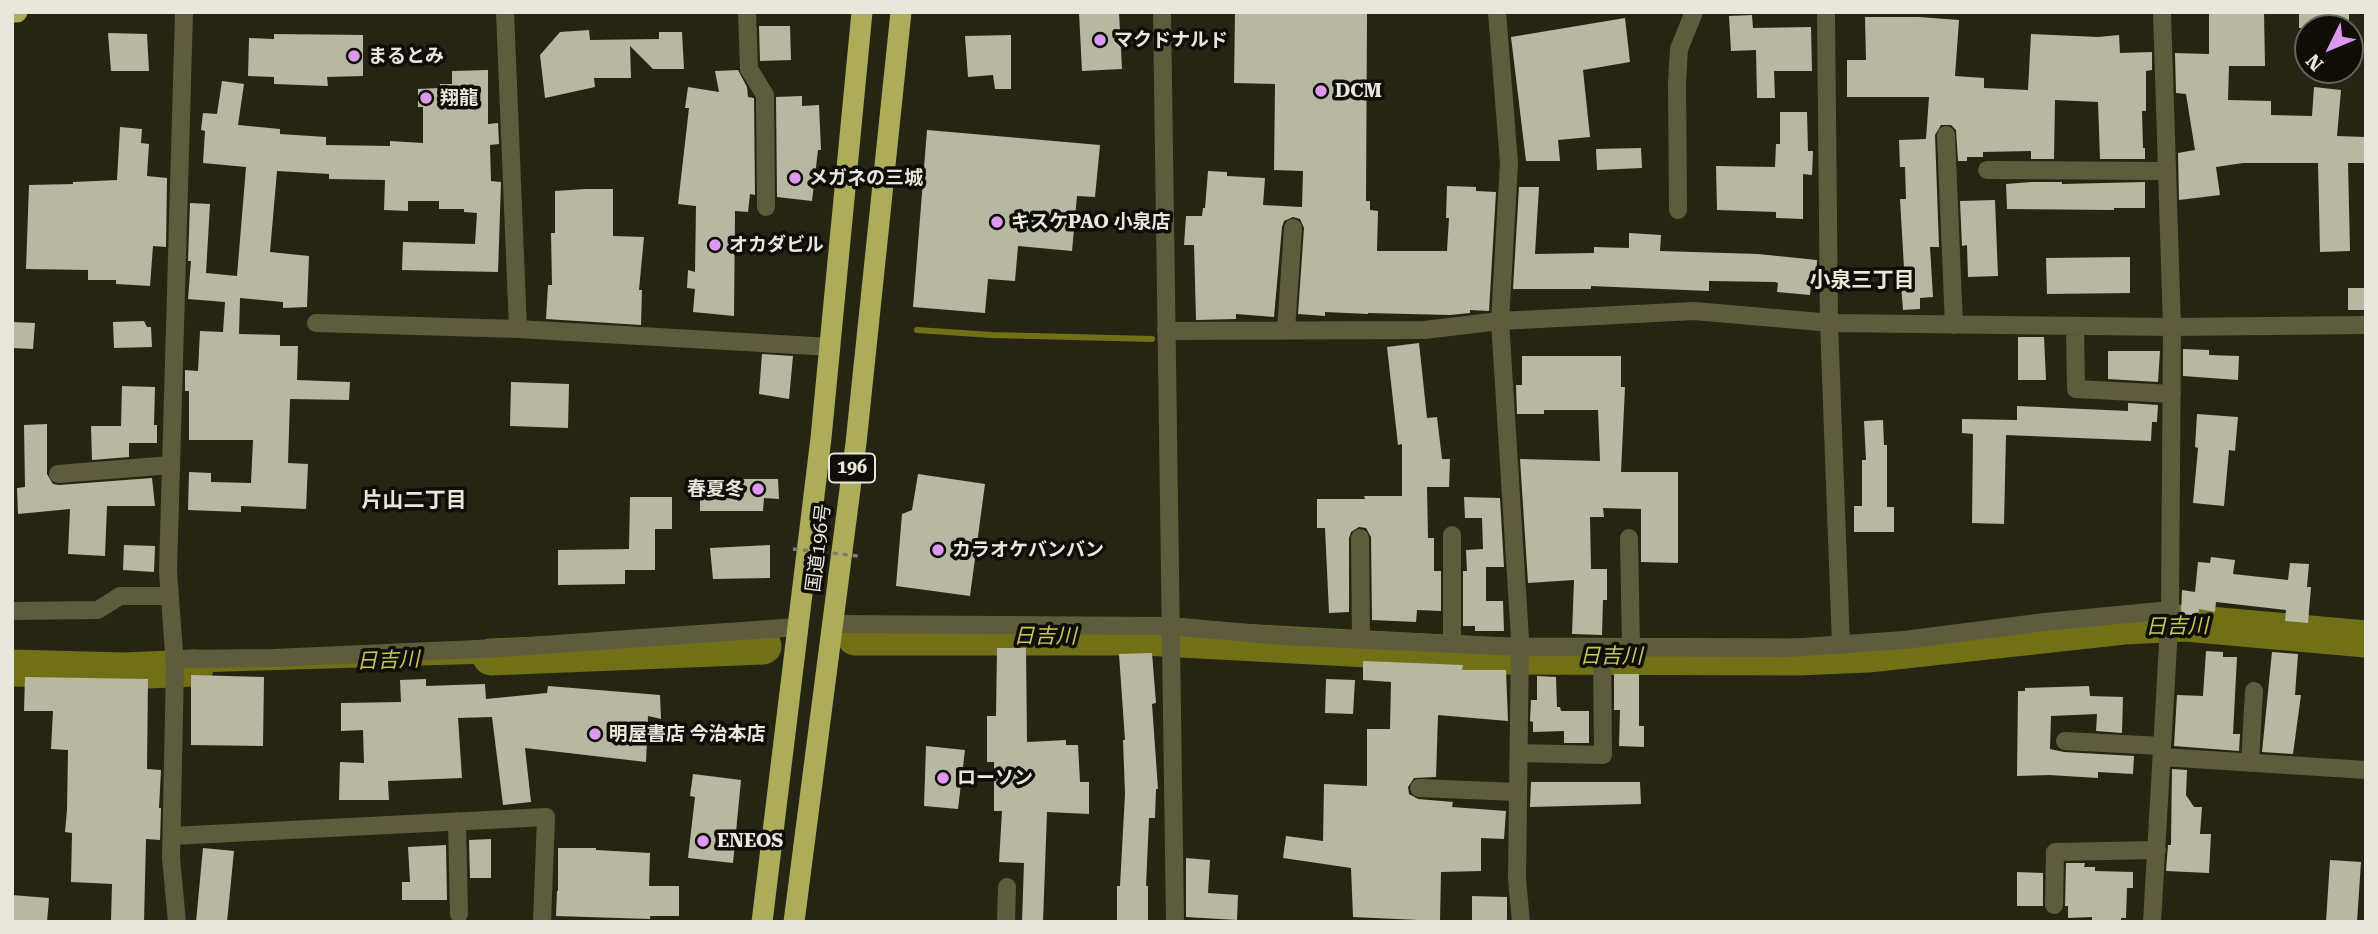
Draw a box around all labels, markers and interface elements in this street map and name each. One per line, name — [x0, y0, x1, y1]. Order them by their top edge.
north arrow — [2294, 14, 2364, 84]
place label: マクドナルド — [1114, 29, 1228, 51]
marker: マクドナルド — [1092, 32, 1108, 48]
place label: まるとみ — [368, 45, 444, 67]
marker: まるとみ — [346, 48, 362, 64]
text: N — [2301, 49, 2328, 76]
place label: DCM — [1335, 80, 1382, 102]
marker: DCM — [1313, 83, 1329, 99]
place label: 翔龍 — [440, 87, 478, 109]
marker: 翔龍 — [418, 90, 434, 106]
place label: メガネの三城 — [809, 167, 923, 189]
marker: メガネの三城 — [787, 170, 803, 186]
place label: キスケPAO 小泉店 — [1011, 211, 1171, 233]
marker: キスケPAO 小泉店 — [989, 214, 1005, 230]
place label: オカダビル — [729, 234, 824, 256]
marker: オカダビル — [707, 237, 723, 253]
district label: 小泉三丁目 — [1810, 268, 1914, 294]
road number: 196 — [829, 454, 875, 482]
place label: 春夏冬 — [687, 478, 744, 500]
marker: 春夏冬 — [750, 481, 766, 497]
district label: 片山二丁目 — [362, 488, 466, 514]
street label: 国道196号 — [802, 502, 836, 594]
place label: カラオケバンバン — [952, 539, 1104, 561]
marker: カラオケバンバン — [930, 542, 946, 558]
water label: 日吉川 — [2145, 614, 2209, 640]
water label: 日吉川 — [1014, 624, 1076, 650]
water label: 日吉川 — [1580, 644, 1642, 670]
water label: 日吉川 — [356, 647, 420, 675]
place label: 明屋書店 今治本店 — [609, 723, 766, 745]
marker: 明屋書店 今治本店 — [587, 726, 603, 742]
place label: ローソン — [957, 767, 1033, 789]
marker: ローソン — [935, 770, 951, 786]
place label: ENEOS — [717, 830, 783, 852]
marker: ENEOS — [695, 833, 711, 849]

